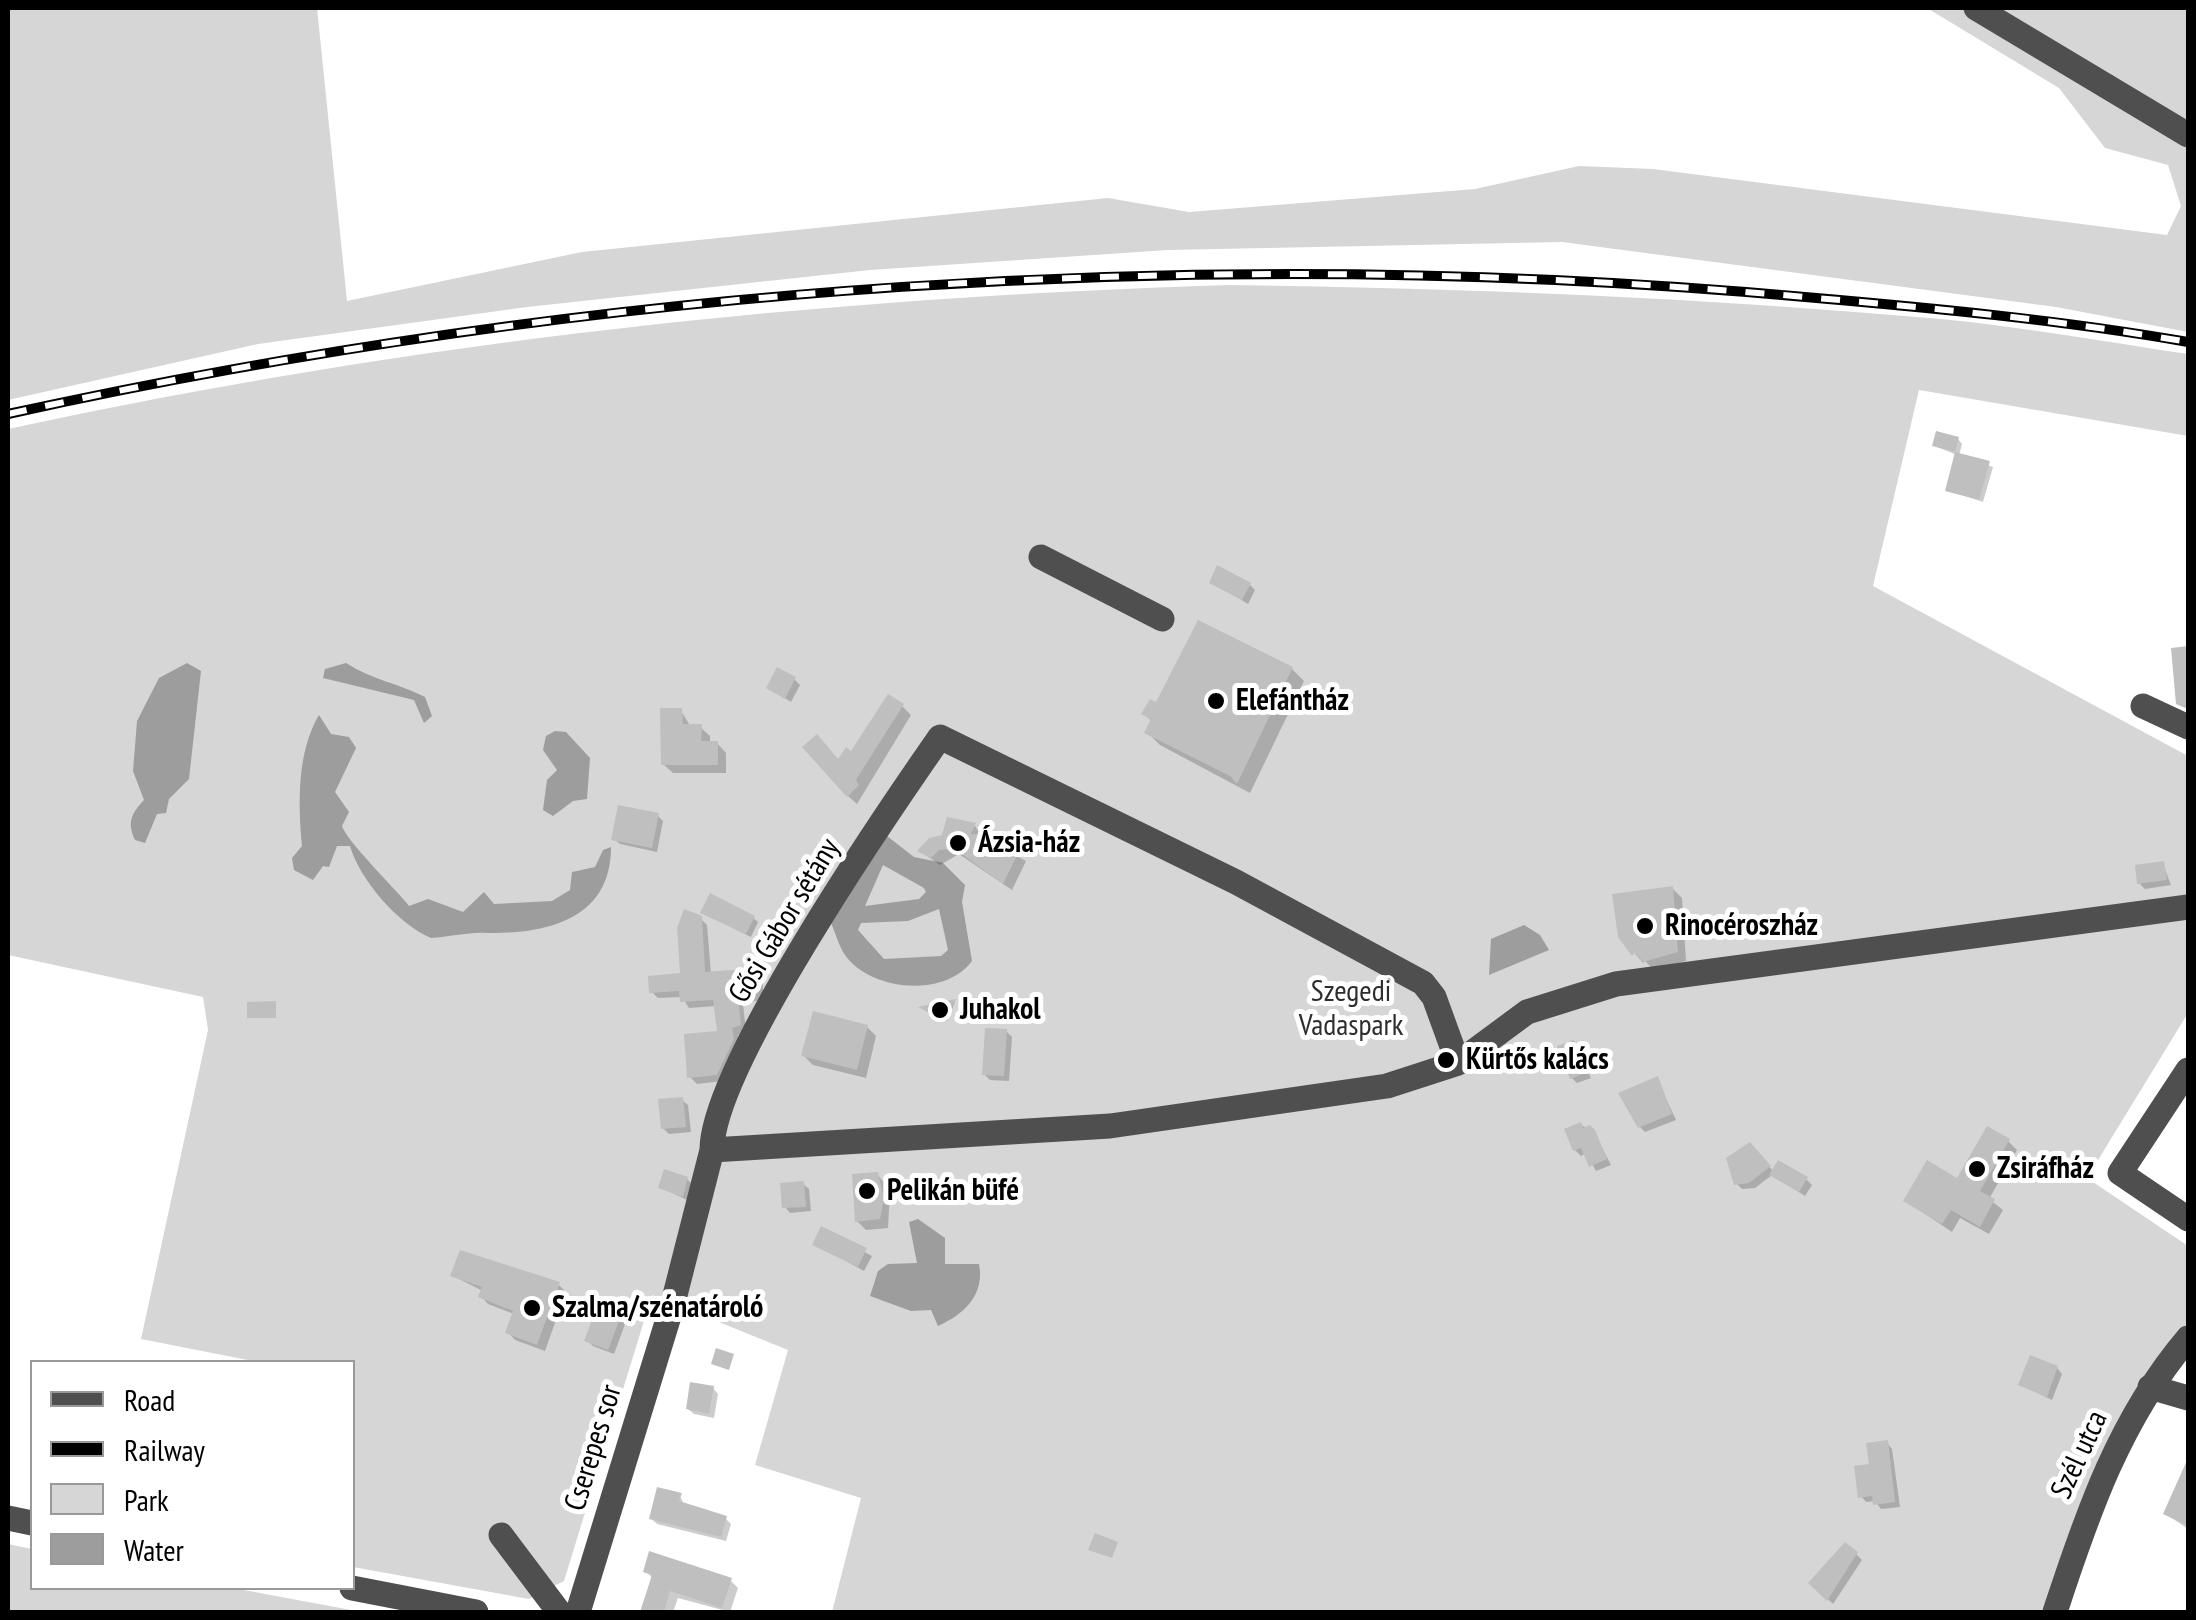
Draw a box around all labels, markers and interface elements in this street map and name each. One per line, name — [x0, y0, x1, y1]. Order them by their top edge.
place label: Elefántház — [1236, 683, 1349, 719]
marker: Elefántház — [1205, 690, 1227, 712]
place label: Ázsia-ház — [978, 825, 1080, 861]
street label: Gősi Gábor sétány — [722, 832, 848, 1010]
marker: Ázsia-ház — [947, 832, 969, 854]
place label: Rinocéroszház — [1665, 908, 1818, 944]
marker: Rinocéroszház — [1634, 915, 1656, 937]
park label: Szegedi Vadaspark — [1299, 974, 1403, 1044]
place label: Juhakol — [960, 992, 1041, 1028]
marker: Juhakol — [929, 999, 951, 1021]
place label: Kürtős kalács — [1466, 1042, 1609, 1078]
marker: Kürtős kalács — [1435, 1049, 1457, 1071]
place label: Zsiráfház — [1997, 1151, 2094, 1187]
marker: Zsiráfház — [1966, 1158, 1988, 1180]
place label: Pelikán büfé — [887, 1173, 1019, 1209]
marker: Pelikán büfé — [856, 1180, 878, 1202]
place label: Szalma/szénatároló — [552, 1290, 763, 1326]
marker: Szalma/szénatároló — [521, 1297, 543, 1319]
legend — [30, 1360, 355, 1590]
text: Road — [124, 1380, 175, 1419]
street label: Cserepes sor — [558, 1381, 630, 1515]
street label: Szél utca — [2044, 1405, 2116, 1505]
text: Railway — [124, 1430, 205, 1469]
text: Park — [124, 1480, 169, 1519]
text: Water — [124, 1530, 184, 1569]

